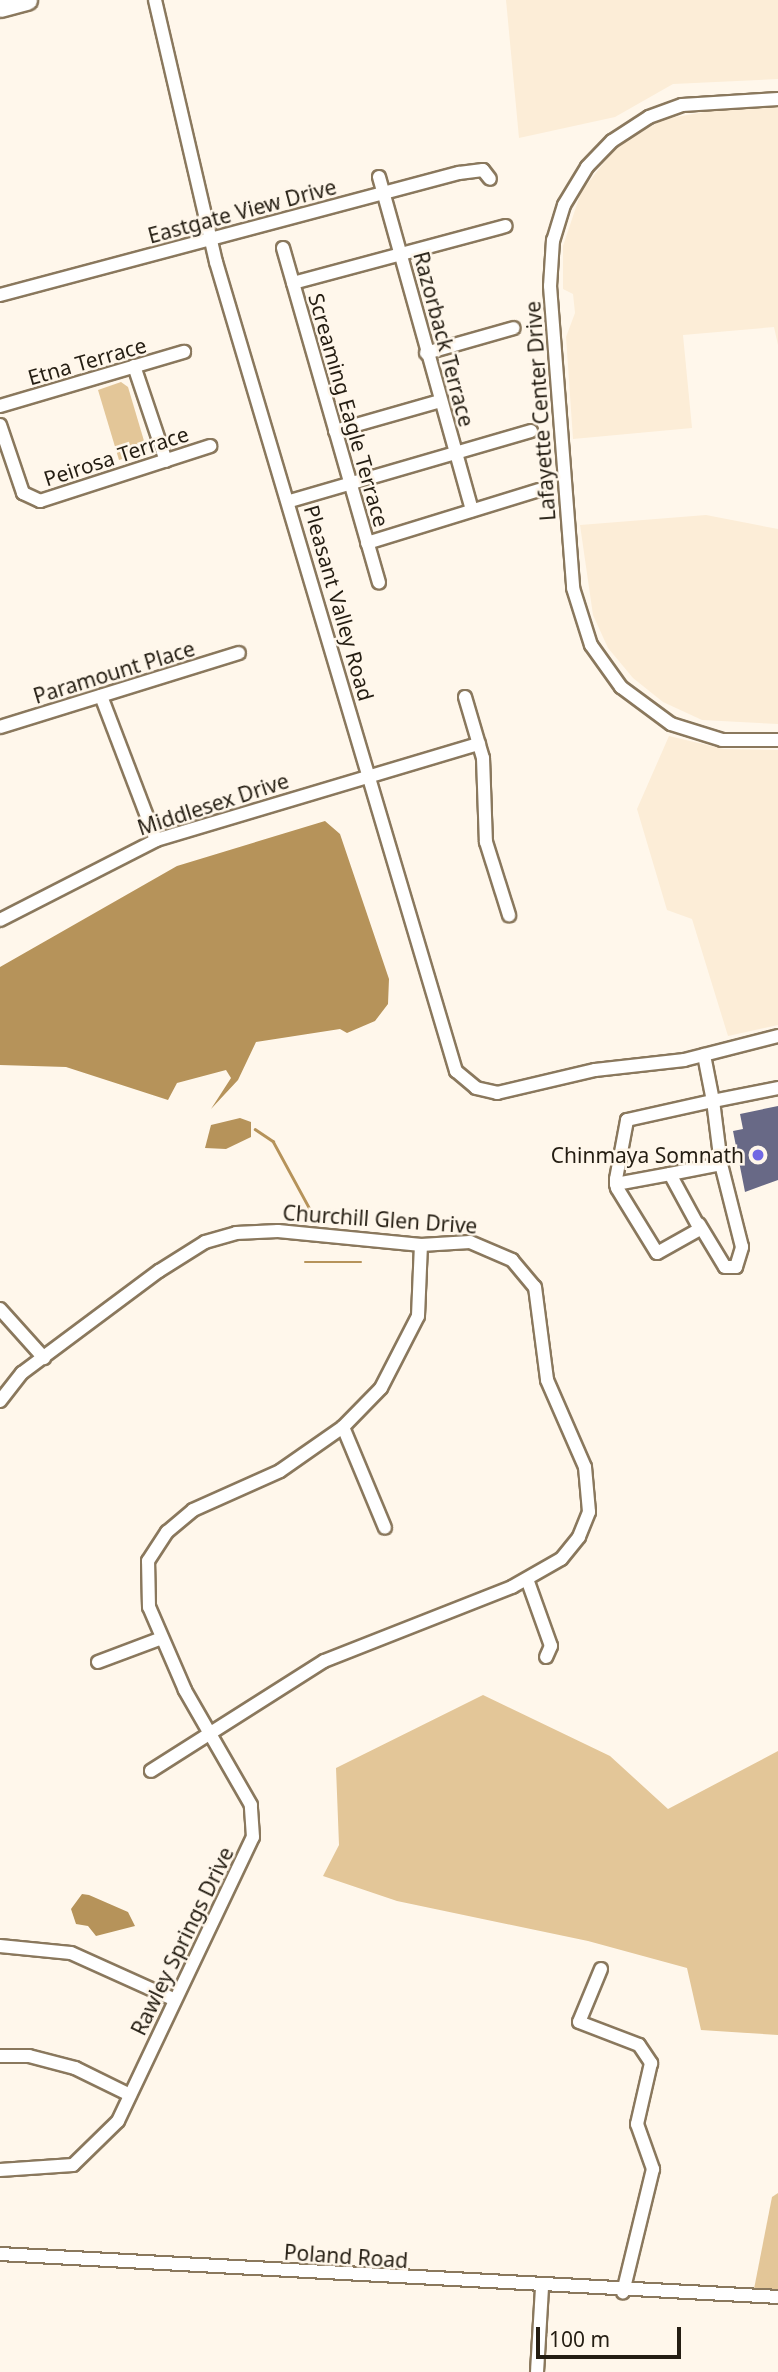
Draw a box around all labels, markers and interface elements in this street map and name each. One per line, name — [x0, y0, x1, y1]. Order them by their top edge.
street label: Eastgate View Drive — [145, 174, 339, 248]
street label: Razorback Terrace — [409, 249, 479, 429]
street label: Screaming Eagle Terrace — [304, 290, 394, 530]
street label: Lafayette Center Drive — [520, 300, 560, 522]
street label: Etna Terrace — [25, 332, 149, 390]
street label: Peirosa Terrace — [40, 421, 192, 491]
street label: Pleasant Valley Road — [299, 502, 379, 704]
street label: Paramount Place — [30, 635, 198, 709]
street label: Middlesex Drive — [134, 768, 292, 840]
place label: Chinmaya Somnath — [551, 1142, 744, 1168]
marker: Chinmaya Somnath — [750, 1147, 766, 1163]
street label: Churchill Glen Drive — [282, 1200, 478, 1238]
street label: Rawley Springs Drive — [125, 1843, 239, 2039]
street label: Poland Road — [283, 2239, 409, 2273]
scale bar — [540, 2312, 685, 2356]
text: 100 m — [549, 2325, 610, 2353]

